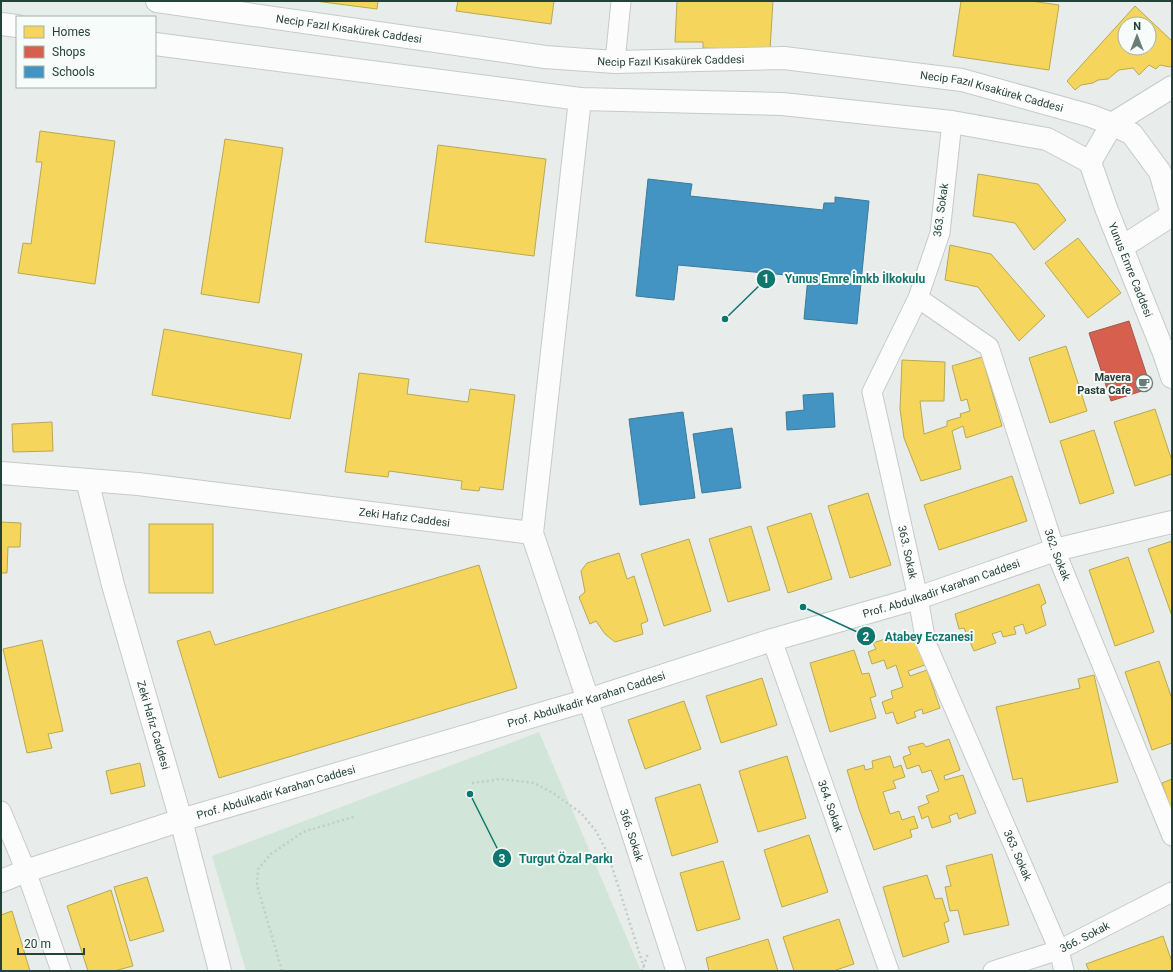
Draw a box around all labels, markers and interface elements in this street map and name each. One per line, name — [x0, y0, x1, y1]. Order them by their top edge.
street label: Necip Fazıl Kısakürek Caddesi — [275, 12, 423, 46]
legend — [16, 16, 156, 88]
north arrow — [1117, 16, 1157, 56]
text: N — [1133, 20, 1141, 33]
text: Homes — [52, 25, 90, 39]
text: Shops — [52, 45, 86, 59]
street label: Necip Fazıl Kısakürek Caddesi — [597, 52, 745, 69]
text: Schools — [52, 65, 95, 79]
street label: Necip Fazıl Kısakürek Caddesi — [919, 68, 1065, 114]
street label: 363. Sokak — [931, 182, 951, 238]
street label: Yunus Emre Caddesi — [1106, 220, 1155, 319]
callout: Yunus Emre İmkb İlkokulu — [756, 267, 933, 291]
text: Yunus Emre İmkb İlkokulu — [785, 271, 925, 286]
text: 1 — [763, 272, 769, 286]
place label: Mavera Pasta Cafe — [1077, 371, 1131, 397]
cafe icon: Mavera Pasta Cafe — [1134, 373, 1154, 393]
street label: Zeki Hafız Caddesi — [358, 505, 451, 529]
street label: 363. Sokak — [896, 524, 920, 580]
street label: 362. Sokak — [1042, 527, 1073, 583]
street label: Prof. Abdulkadir Karahan Caddesi — [861, 556, 1022, 620]
callout: Atabey Eczanesi — [856, 624, 981, 648]
text: 2 — [863, 630, 870, 644]
text: Atabey Eczanesi — [885, 630, 973, 644]
street label: Prof. Abdulkadir Karahan Caddesi — [506, 669, 667, 730]
street label: Zeki Hafız Caddesi — [135, 679, 173, 771]
street label: Prof. Abdulkadir Karahan Caddesi — [195, 763, 357, 822]
street label: 364. Sokak — [816, 778, 846, 834]
street label: 366. Sokak — [617, 807, 647, 863]
street label: 363. Sokak — [1001, 828, 1035, 883]
callout: Turgut Özal Parkı — [492, 846, 621, 870]
text: Turgut Özal Parkı — [519, 851, 613, 866]
text: 3 — [499, 852, 506, 866]
street label: 366. Sokak — [1058, 919, 1112, 955]
scale bar — [18, 930, 84, 956]
text: 20 m — [24, 937, 51, 951]

